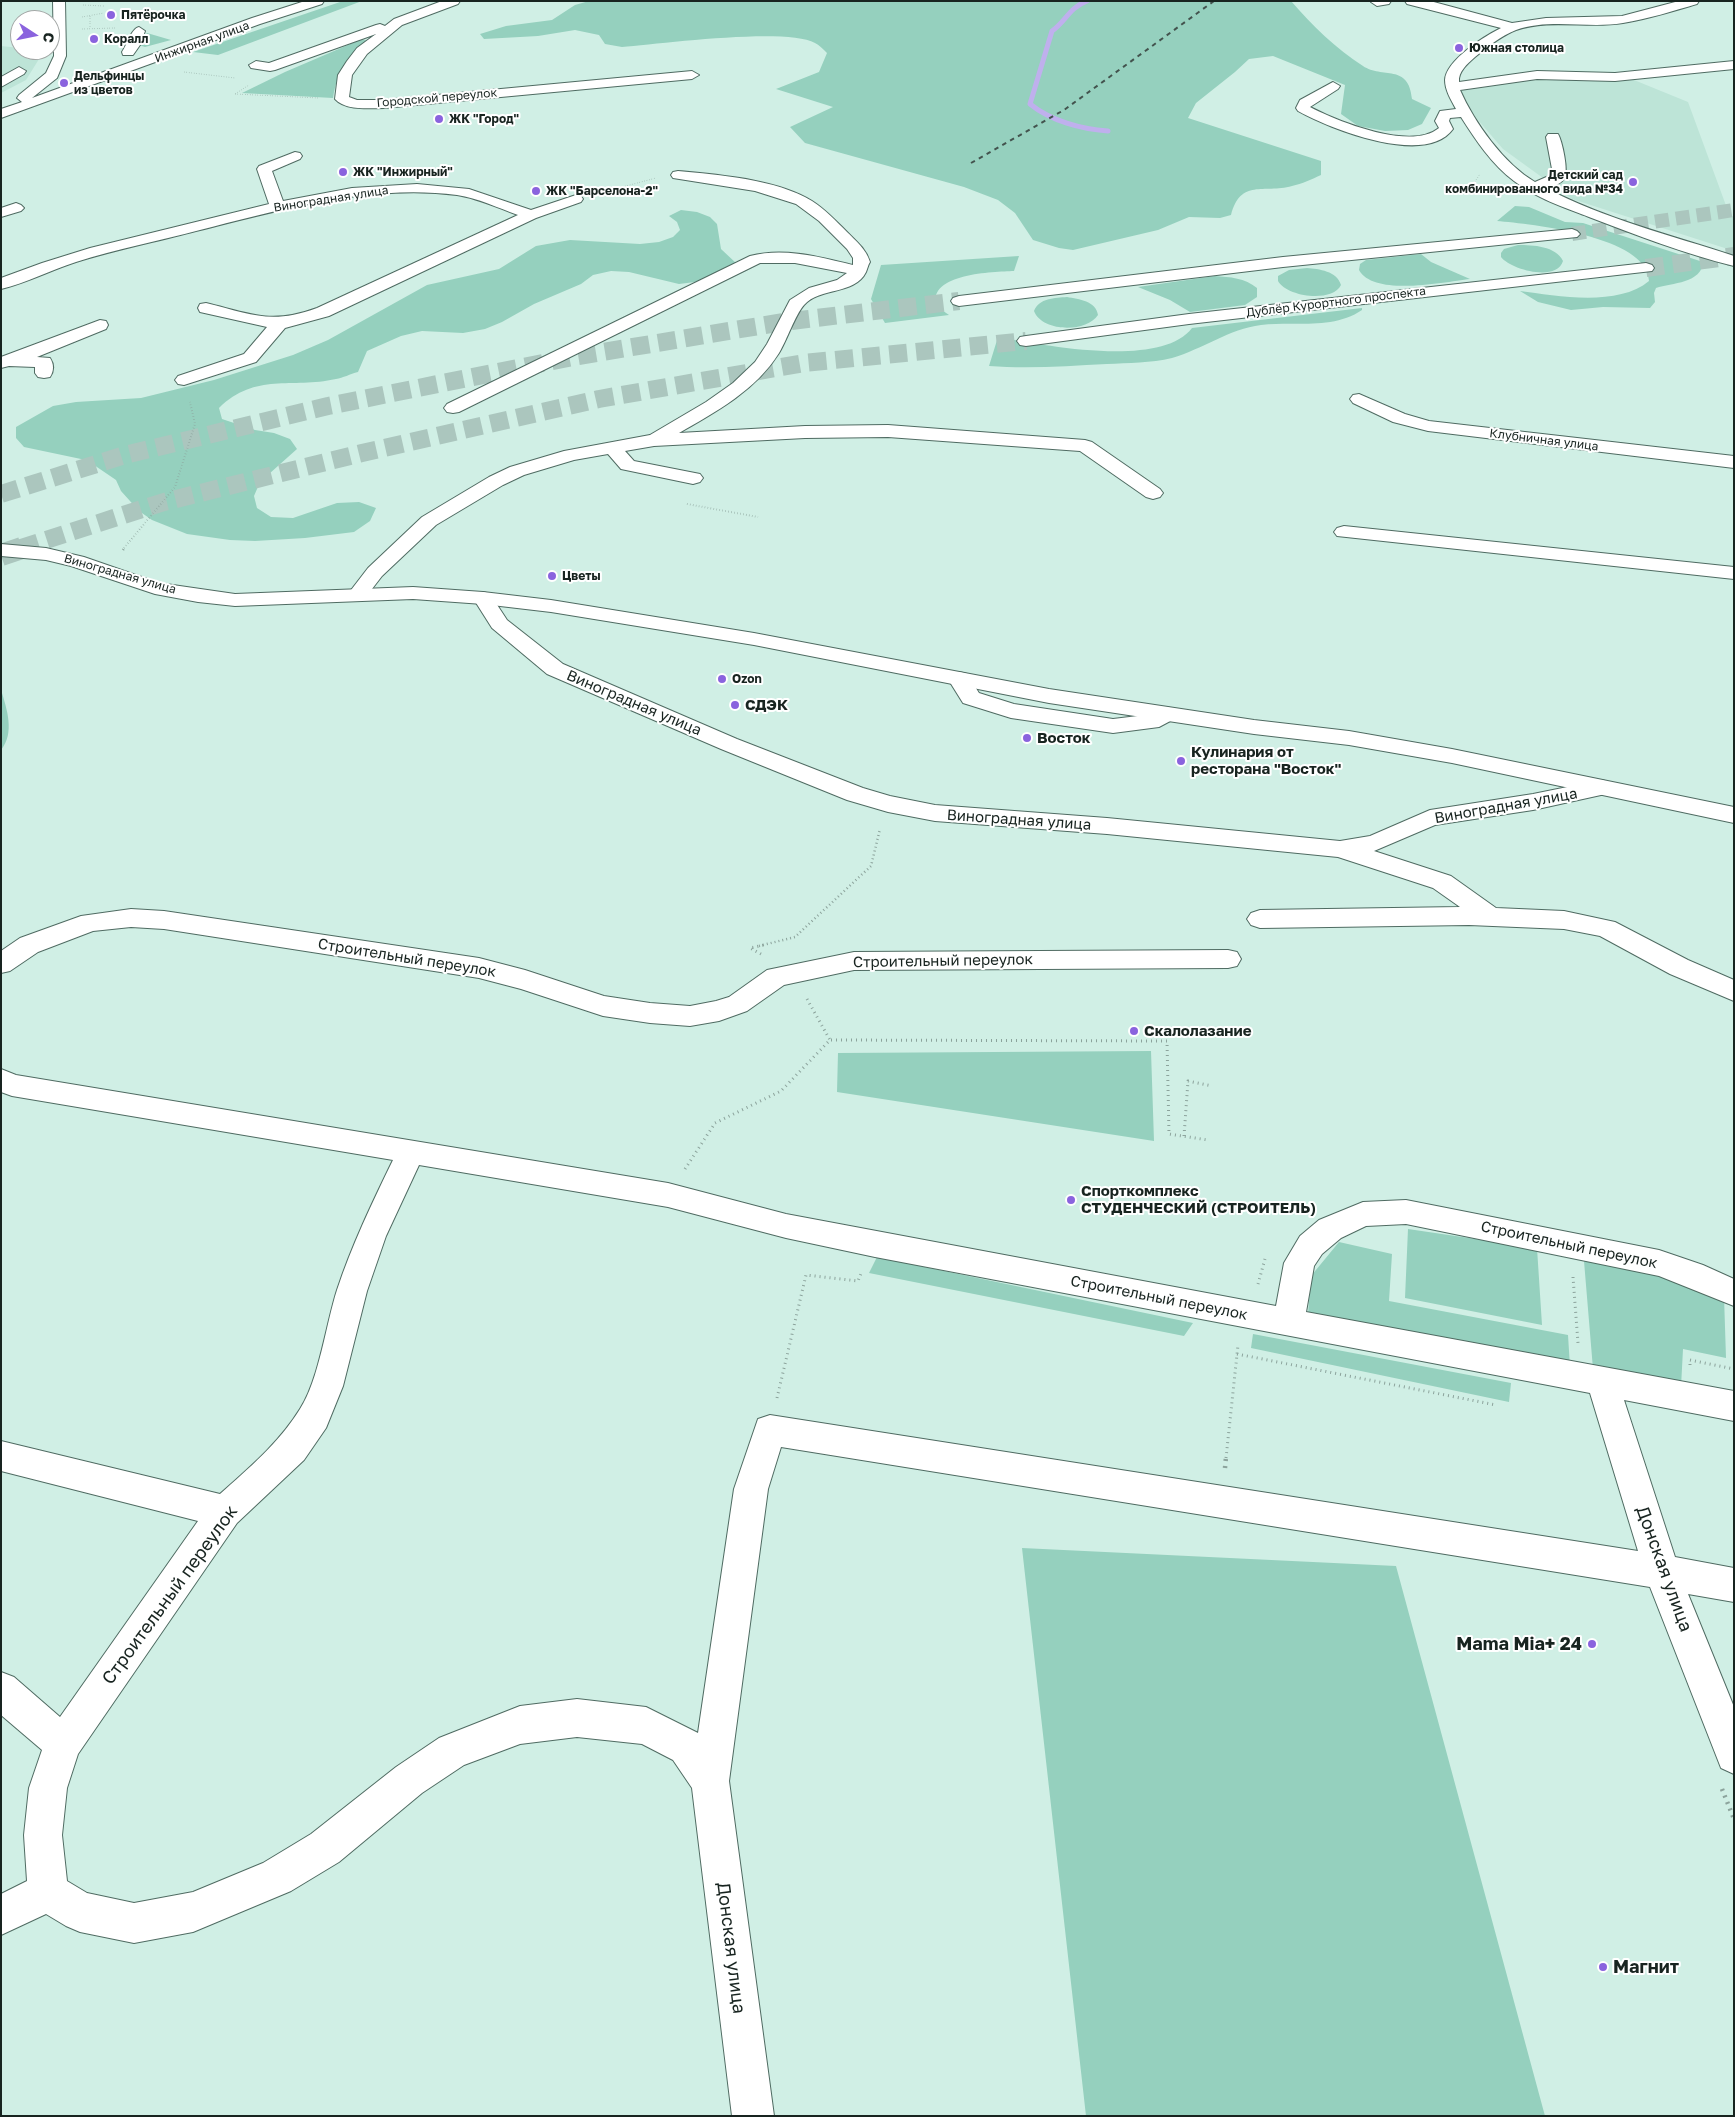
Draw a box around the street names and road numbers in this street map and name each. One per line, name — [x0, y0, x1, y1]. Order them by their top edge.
street label: Инжирная улица — [153, 18, 251, 66]
street label: Городской переулок — [376, 86, 498, 110]
street label: Виноградная улица — [273, 183, 389, 215]
street label: Дублёр Курортного проспекта — [1245, 284, 1427, 320]
street label: Клубничная улица — [1489, 426, 1599, 454]
street label: Виноградная улица — [62, 551, 178, 597]
street label: Виноградная улица — [564, 666, 704, 740]
street label: Виноградная улица — [1433, 785, 1579, 827]
street label: Виноградная улица — [946, 806, 1092, 834]
street label: Строительный переулок — [317, 935, 497, 981]
street label: Строительный переулок — [853, 950, 1033, 972]
street label: Строительный переулок — [1479, 1217, 1659, 1273]
street label: Строительный переулок — [1069, 1272, 1249, 1324]
street label: Строительный переулок — [98, 1501, 242, 1689]
street label: Донская улица — [1631, 1503, 1697, 1635]
street label: Донская улица — [712, 1881, 750, 2015]

